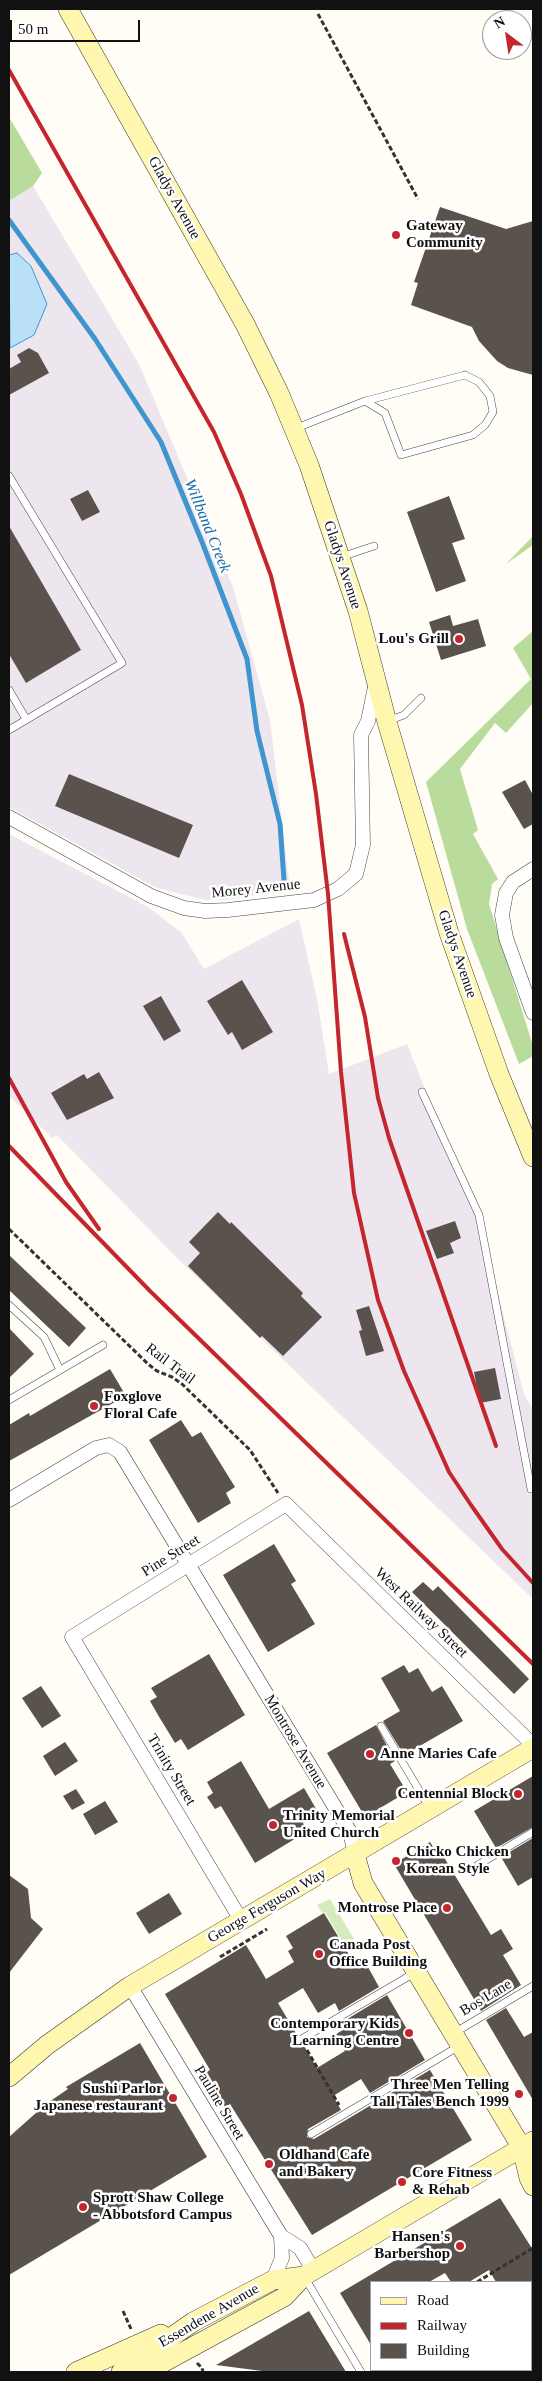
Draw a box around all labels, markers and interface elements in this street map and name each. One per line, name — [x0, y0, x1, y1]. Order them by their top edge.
scale bar — [12, 10, 142, 42]
north arrow — [482, 10, 532, 60]
text: N — [491, 14, 508, 32]
text: 50 m — [18, 21, 48, 37]
street label: Gladys Avenue — [144, 154, 204, 242]
place label: Gateway Community — [406, 217, 483, 252]
marker: Gateway Community — [390, 229, 402, 241]
water label: Willband Creek — [179, 476, 235, 576]
street label: Gladys Avenue — [319, 519, 365, 611]
place label: Lou's Grill — [379, 630, 449, 648]
marker: Lou's Grill — [453, 633, 465, 645]
street label: Morey Avenue — [211, 875, 301, 903]
street label: Gladys Avenue — [434, 908, 480, 1000]
street label: Rail Trail — [142, 1340, 198, 1388]
place label: Foxglove Floral Cafe — [104, 1388, 177, 1423]
marker: Foxglove Floral Cafe — [88, 1400, 100, 1412]
street label: Pine Street — [138, 1531, 204, 1581]
street label: West Railway Street — [371, 1564, 471, 1662]
street label: Montrose Avenue — [260, 1692, 330, 1792]
street label: Trinity Street — [143, 1731, 199, 1809]
place label: Anne Maries Cafe — [380, 1745, 497, 1763]
marker: Anne Maries Cafe — [364, 1748, 376, 1760]
place label: Centennial Block — [398, 1785, 508, 1803]
marker: Centennial Block — [512, 1788, 524, 1800]
place label: Trinity Memorial United Church — [283, 1807, 395, 1842]
marker: Trinity Memorial United Church — [267, 1819, 279, 1831]
place label: Chicko Chicken Korean Style — [406, 1843, 509, 1878]
marker: Chicko Chicken Korean Style — [390, 1855, 402, 1867]
street label: George Ferguson Way — [204, 1865, 330, 1947]
place label: Montrose Place — [338, 1899, 437, 1917]
marker: Montrose Place — [441, 1902, 453, 1914]
place label: Canada Post Office Building — [329, 1936, 427, 1971]
marker: Canada Post Office Building — [313, 1948, 325, 1960]
street label: Bos Lane — [457, 1976, 515, 2020]
place label: Contemporary Kids Learning Centre — [270, 2015, 399, 2050]
marker: Contemporary Kids Learning Centre — [403, 2027, 415, 2039]
street label: Pauline Street — [190, 2062, 248, 2144]
place label: Three Men Telling Tall Tales Bench 1999 — [370, 2076, 509, 2111]
place label: Sushi Parlor Japanese restaurant — [34, 2080, 163, 2115]
marker: Three Men Telling Tall Tales Bench 1999 — [513, 2088, 525, 2100]
marker: Sushi Parlor Japanese restaurant — [167, 2092, 179, 2104]
place label: Oldhand Cafe and Bakery — [279, 2146, 369, 2181]
marker: Oldhand Cafe and Bakery — [263, 2158, 275, 2170]
place label: Core Fitness & Rehab — [412, 2164, 492, 2199]
marker: Core Fitness & Rehab — [396, 2176, 408, 2188]
place label: Sprott Shaw College - Abbotsford Campus — [93, 2189, 232, 2224]
marker: Sprott Shaw College - Abbotsford Campus — [77, 2201, 89, 2213]
place label: Hansen's Barbershop — [374, 2228, 450, 2263]
marker: Hansen's Barbershop — [454, 2240, 466, 2252]
street label: Essendene Avenue — [156, 2280, 262, 2352]
legend — [370, 2281, 532, 2371]
text: Road — [417, 2292, 449, 2308]
text: Railway — [417, 2317, 467, 2333]
text: Building — [417, 2342, 470, 2358]

